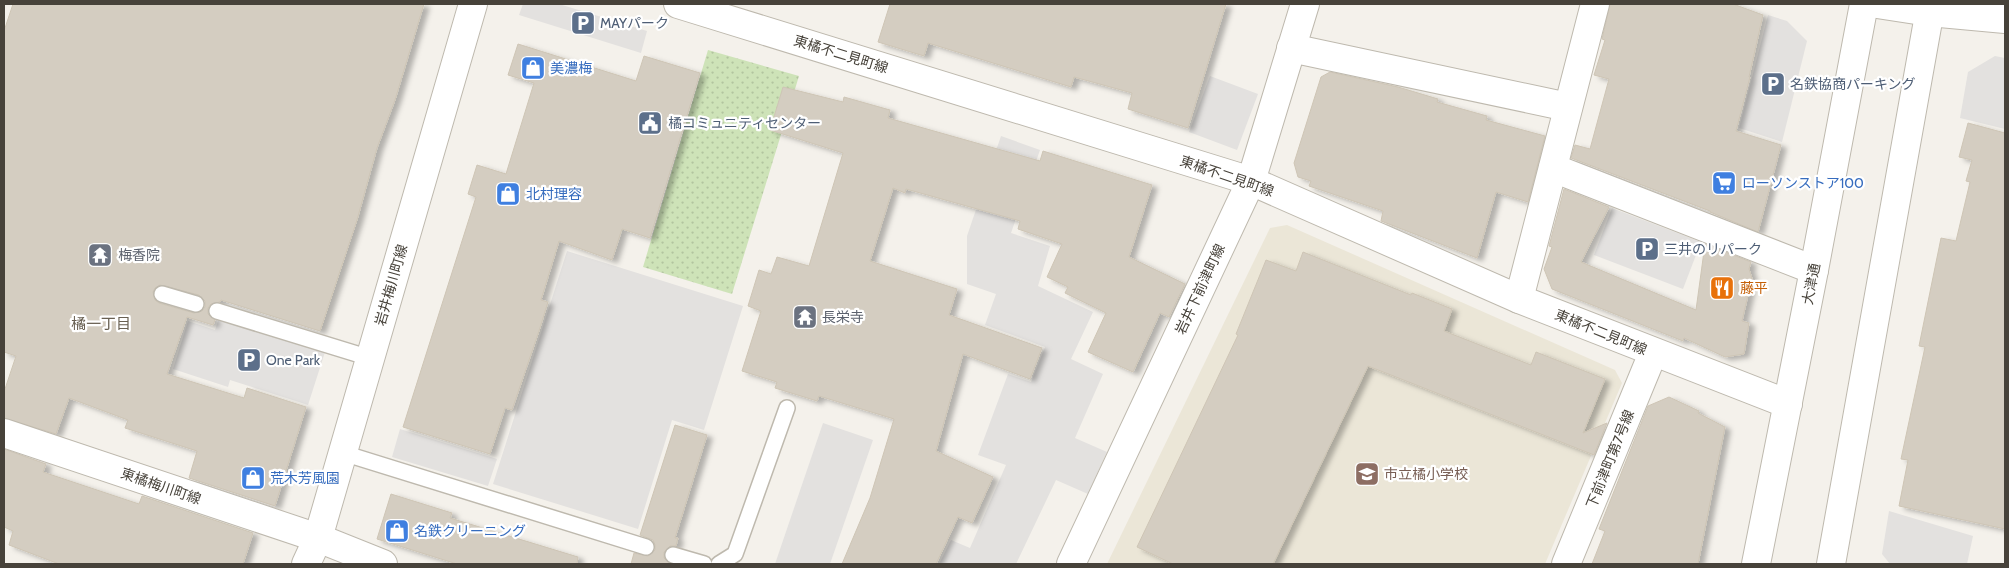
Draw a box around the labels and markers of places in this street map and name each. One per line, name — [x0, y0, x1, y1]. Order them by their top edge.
parking icon: MAYパーク — [570, 10, 596, 36]
place label: MAYパーク — [600, 14, 669, 32]
shop icon: 美濃梅 — [520, 55, 546, 81]
place label: 美濃梅 — [550, 59, 592, 77]
parking icon: 名鉄協商パーキング — [1760, 71, 1786, 97]
place label: 名鉄協商パーキング — [1790, 75, 1916, 93]
public building icon: 橘コミュニティセンター — [637, 110, 663, 136]
place label: 橘コミュニティセンター — [668, 114, 821, 132]
supermarket icon: ローソンストア100 — [1711, 170, 1737, 196]
place label: ローソンストア100 — [1742, 174, 1864, 192]
shop icon: 北村理容 — [495, 181, 521, 207]
place label: 北村理容 — [526, 185, 582, 203]
parking icon: 三井のリパーク — [1634, 236, 1660, 262]
place label: 三井のリパーク — [1664, 240, 1762, 258]
temple icon: 梅香院 — [87, 242, 113, 268]
place label: 梅香院 — [118, 246, 160, 264]
restaurant icon: 藤平 — [1709, 275, 1735, 301]
place label: 藤平 — [1740, 279, 1768, 297]
temple icon: 長栄寺 — [792, 304, 818, 330]
place label: 長栄寺 — [822, 308, 864, 326]
parking icon: One Park — [236, 347, 262, 373]
place label: One Park — [266, 351, 321, 369]
school or university icon: 市立橘小学校 — [1354, 461, 1380, 487]
shop icon: 荒木芳風園 — [240, 465, 266, 491]
place label: 市立橘小学校 — [1384, 465, 1468, 483]
place label: 荒木芳風園 — [270, 469, 340, 487]
shop icon: 名鉄クリーニング — [384, 518, 410, 544]
place label: 名鉄クリーニング — [414, 522, 526, 540]

